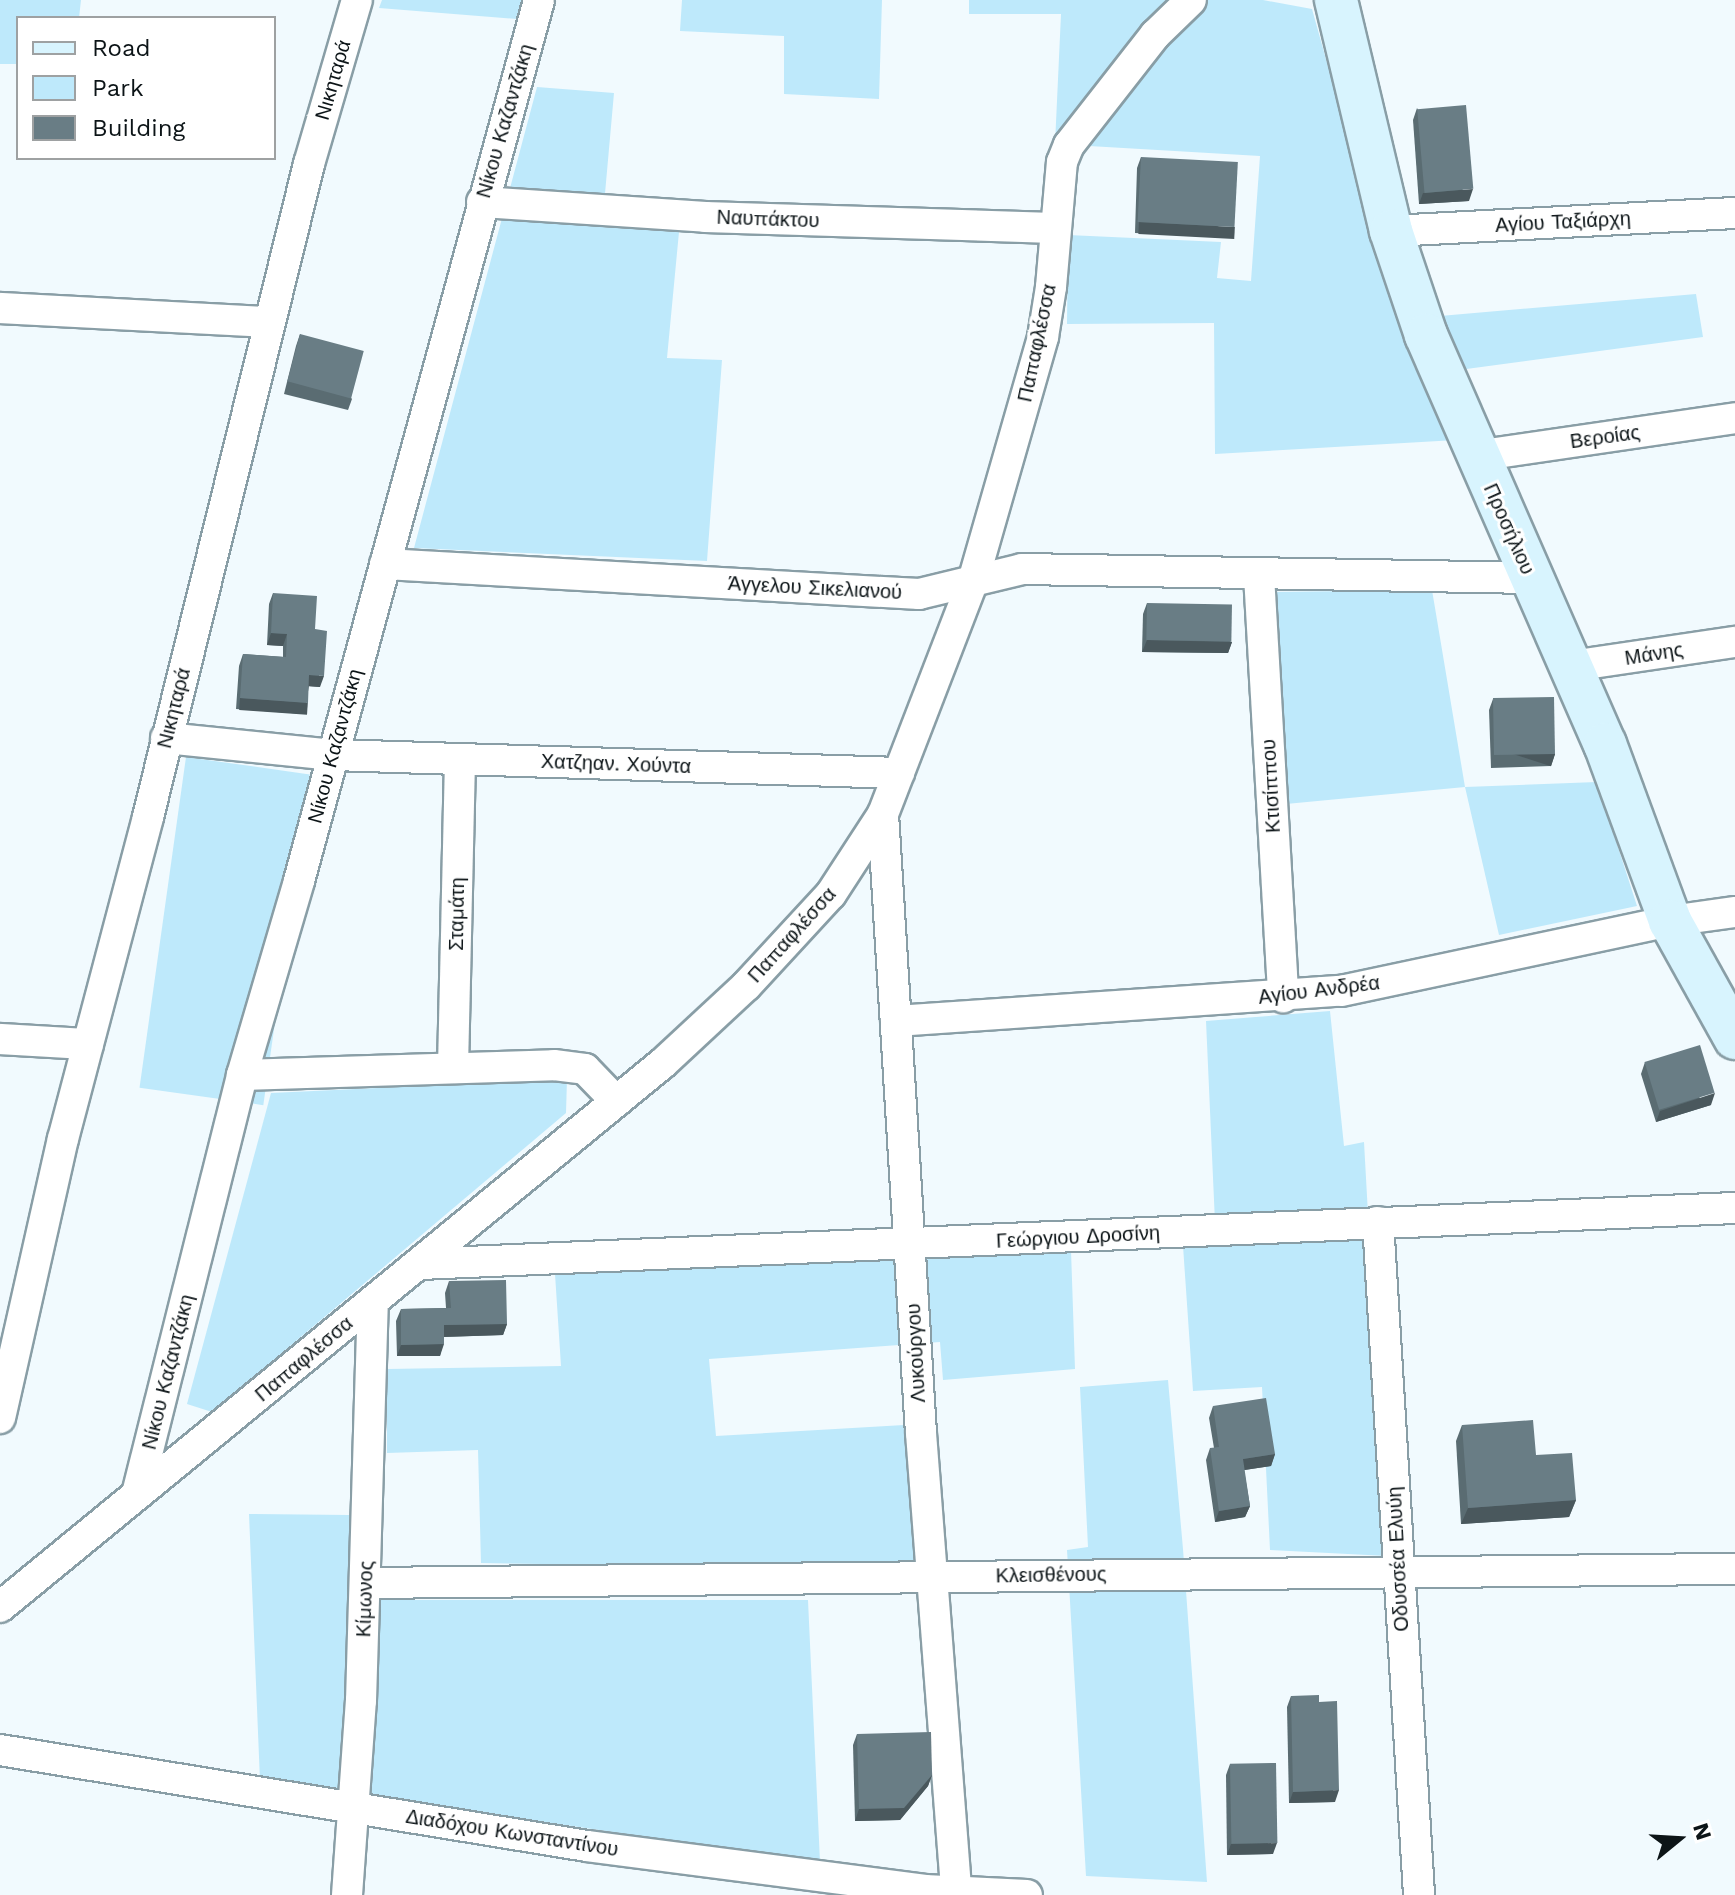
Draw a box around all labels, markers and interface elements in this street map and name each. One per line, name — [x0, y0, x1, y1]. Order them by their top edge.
legend — [16, 16, 276, 160]
text: Road — [92, 34, 151, 62]
street label: Νικηταρά — [310, 37, 356, 123]
street label: Νίκου Καζαντζάκη — [472, 41, 538, 201]
text: Park — [92, 74, 144, 102]
text: Building — [92, 114, 185, 142]
street label: Ναυπάκτου — [716, 205, 820, 233]
street label: Αγίου Ταξιάρχη — [1495, 206, 1631, 238]
street label: Παπαφλέσσα — [1013, 282, 1061, 404]
street label: Βεροίας — [1568, 420, 1642, 454]
street label: Προσήλιου — [1478, 480, 1540, 578]
street label: Άγγελου Σικελιανού — [727, 571, 903, 605]
street label: Μάνης — [1623, 638, 1685, 670]
street label: Νικηταρά — [152, 665, 196, 751]
street label: Νίκου Καζαντζάκη — [303, 666, 367, 826]
street label: Κτισίππου — [1257, 738, 1285, 834]
street label: Χατζηαν. Χούντα — [540, 749, 692, 779]
street label: Σταμάτη — [444, 877, 470, 951]
street label: Παπαφλέσσα — [743, 882, 841, 988]
street label: Αγίου Ανδρέα — [1257, 971, 1381, 1009]
street label: Γεώργιου Δροσίνη — [995, 1221, 1161, 1253]
street label: Νίκου Καζαντζάκη — [137, 1292, 199, 1452]
street label: Λυκούργου — [901, 1303, 931, 1403]
street label: Παπαφλέσσα — [250, 1311, 358, 1407]
street label: Οδυσσέα Ελυύη — [1382, 1486, 1414, 1632]
street label: Κίμωνος — [352, 1560, 378, 1638]
street label: Κλεισθένους — [995, 1562, 1107, 1588]
north arrow — [1639, 1799, 1719, 1879]
street label: Διαδόχου Κωνσταντίνου — [404, 1804, 620, 1862]
text: N — [1688, 1820, 1717, 1843]

